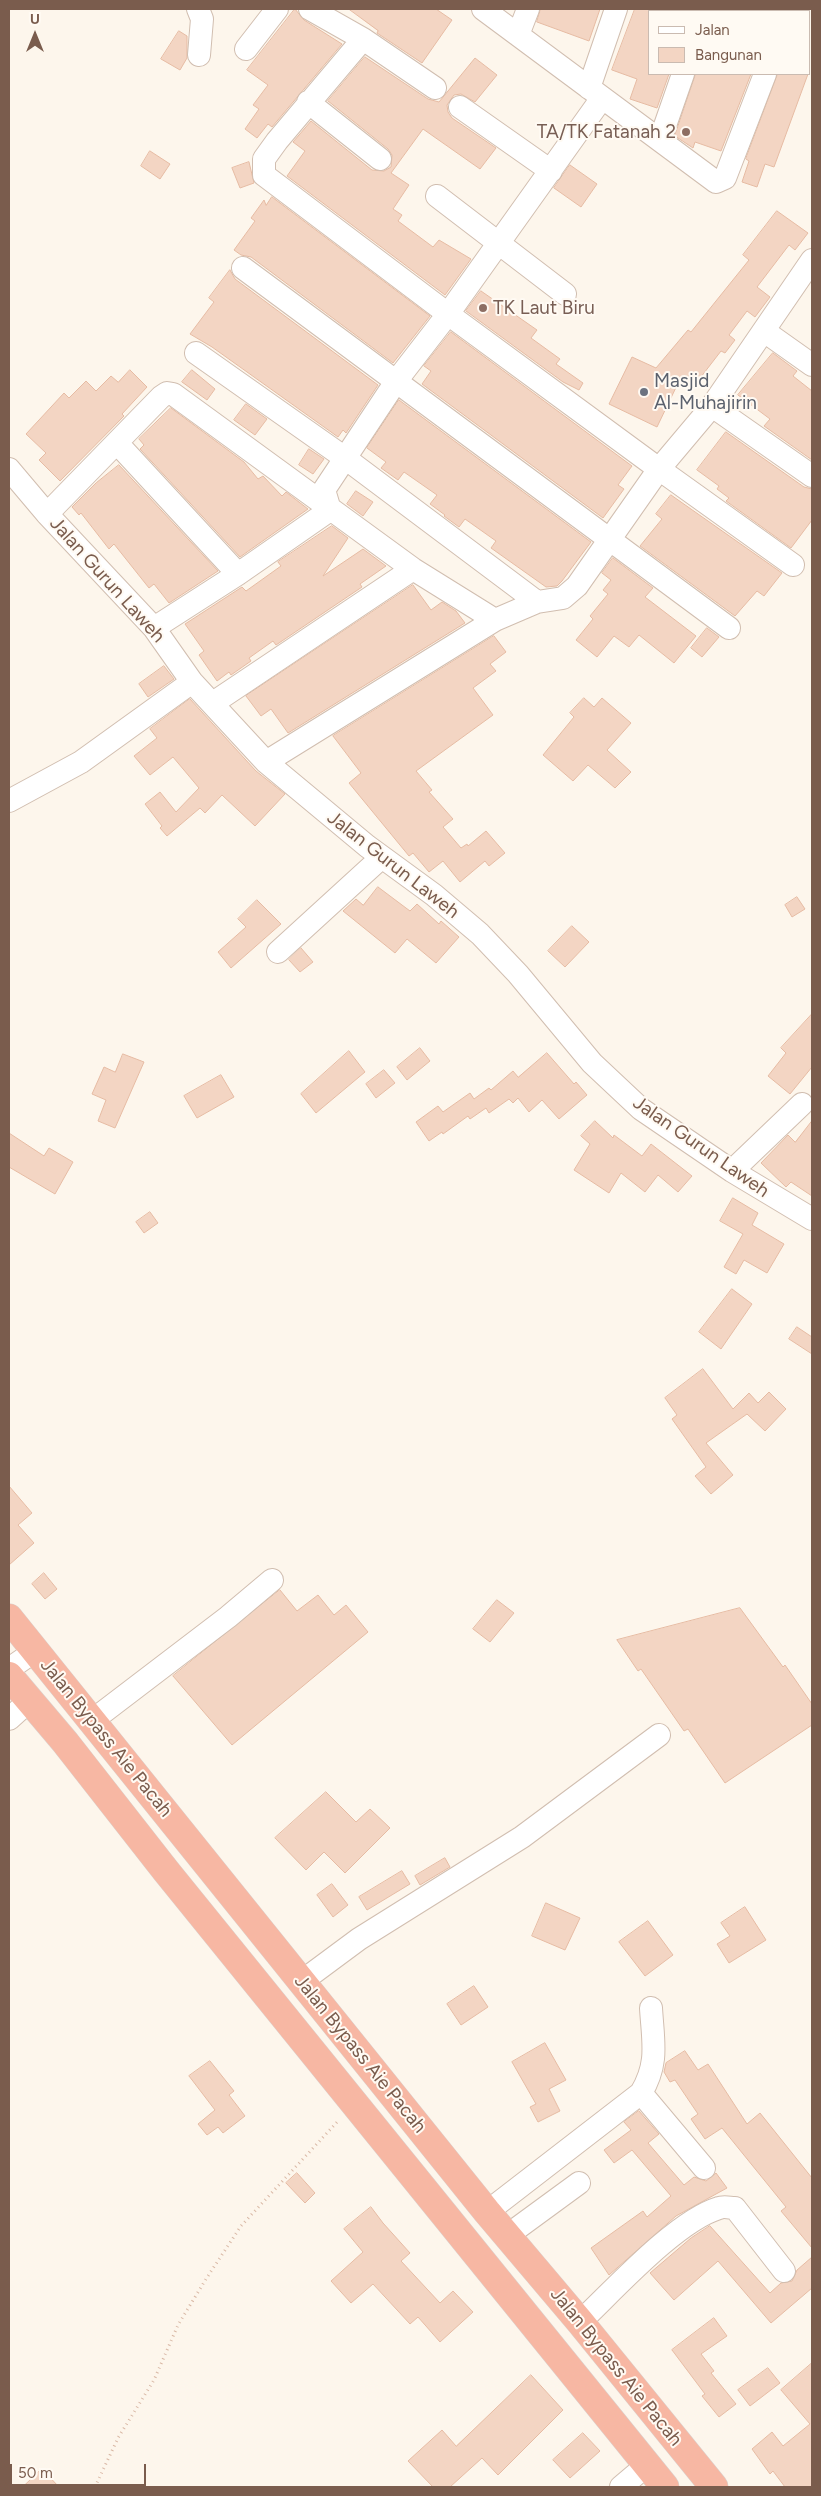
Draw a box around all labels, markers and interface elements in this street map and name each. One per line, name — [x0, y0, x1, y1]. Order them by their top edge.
north arrow — [10, 10, 60, 60]
legend — [648, 10, 811, 75]
text: U — [30, 11, 40, 28]
text: Jalan — [695, 21, 730, 39]
text: Bangunan — [695, 46, 762, 64]
place label: TA/TK Fatanah 2 — [537, 121, 676, 143]
marker: TA/TK Fatanah 2 — [680, 126, 692, 138]
place label: TK Laut Biru — [493, 297, 595, 319]
marker: TK Laut Biru — [477, 302, 489, 314]
place label: Masjid Al-Muhajirin — [654, 370, 757, 414]
marker: Masjid Al-Muhajirin — [638, 386, 650, 398]
street label: Jalan Gurun Laweh — [45, 513, 169, 647]
street label: Jalan Gurun Laweh — [323, 806, 463, 924]
street label: Jalan Gurun Laweh — [628, 1091, 774, 1203]
street label: Jalan Bypass Aie Pacah — [35, 1654, 177, 1822]
street label: Jalan Bypass Aie Pacah — [289, 1970, 431, 2138]
street label: Jalan Bypass Aie Pacah — [545, 2283, 687, 2451]
scale bar — [12, 2454, 149, 2486]
text: 50 m — [18, 2464, 53, 2482]

